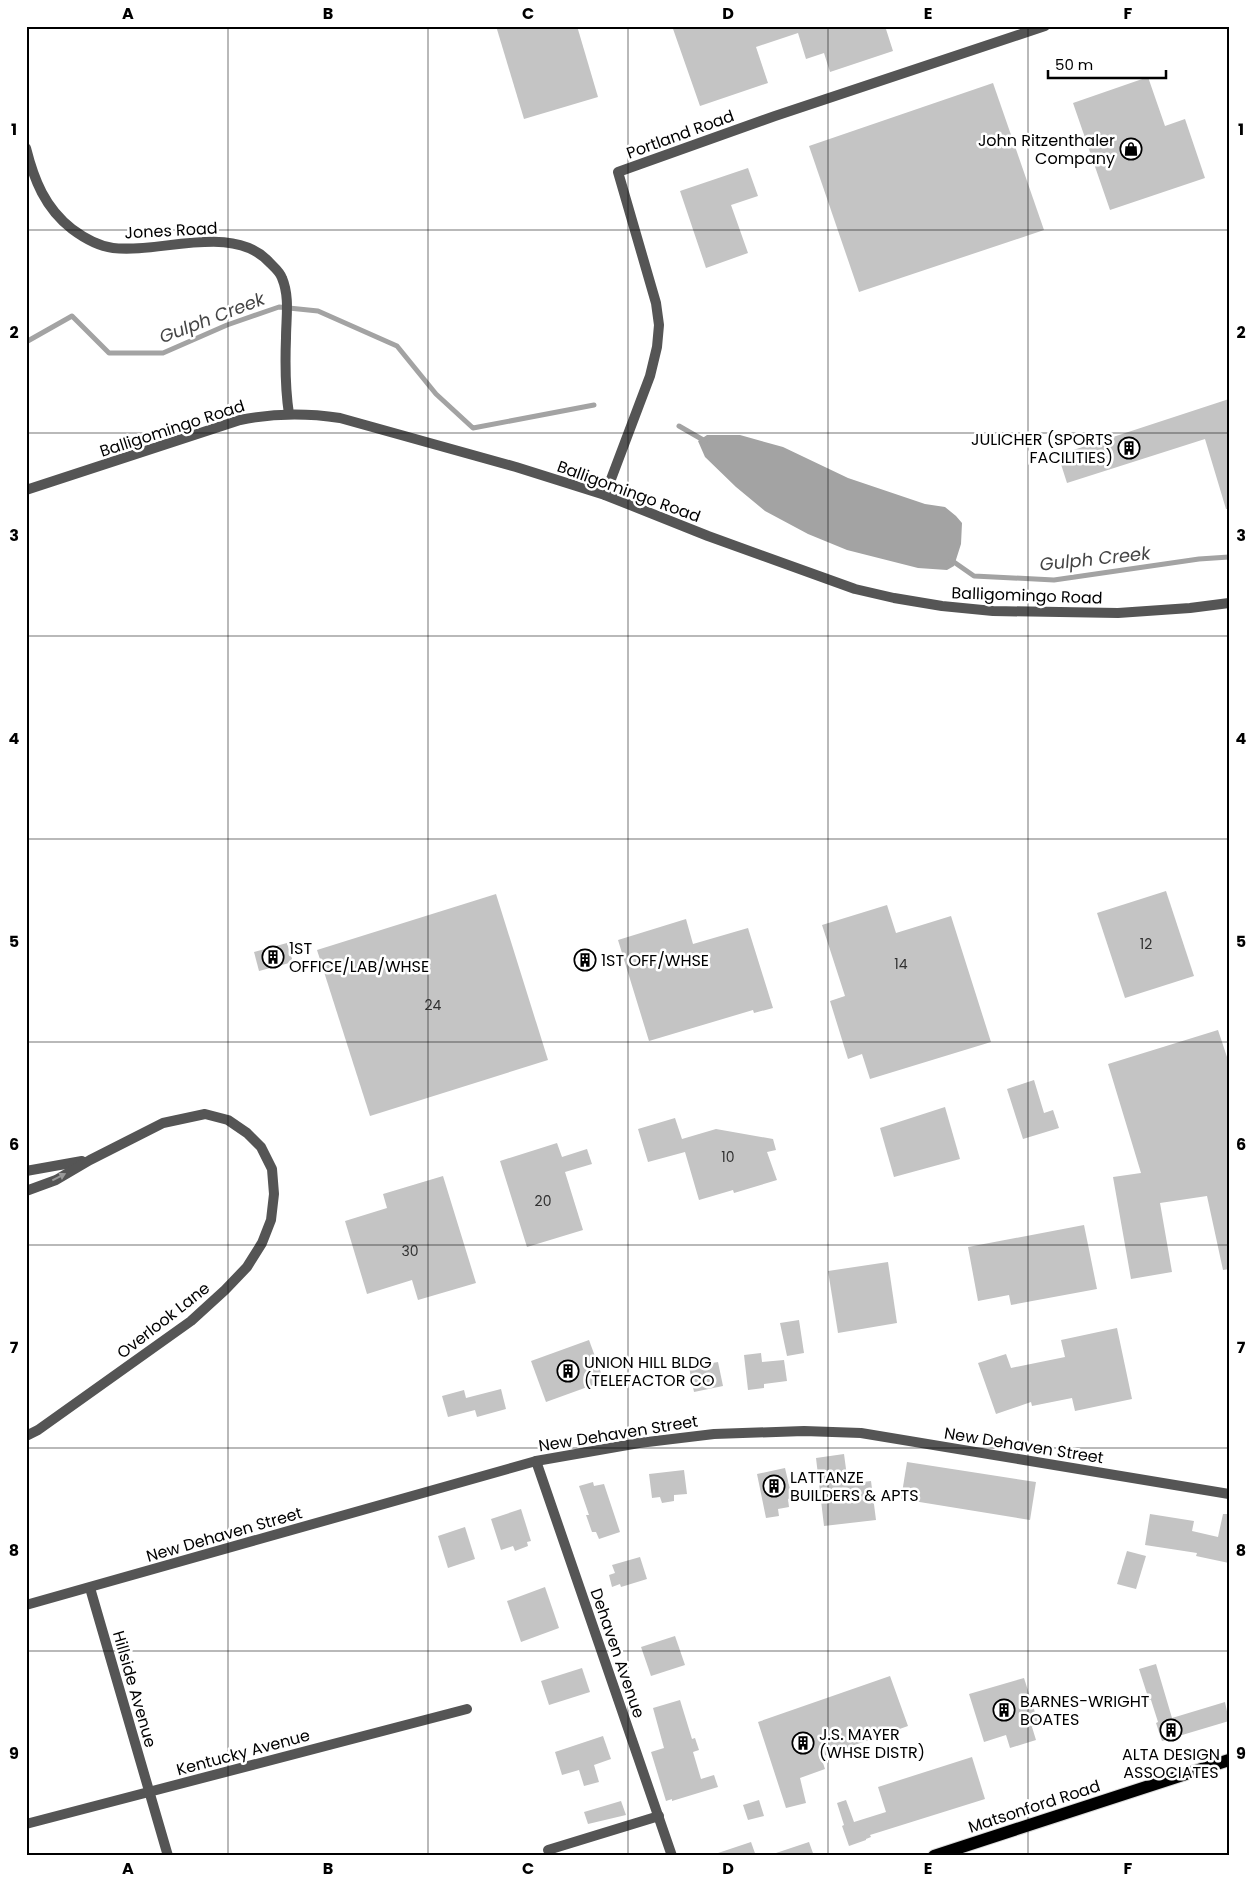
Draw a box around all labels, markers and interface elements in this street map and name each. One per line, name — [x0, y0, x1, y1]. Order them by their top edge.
text: A — [122, 2, 134, 25]
text: B — [323, 2, 333, 25]
text: C — [522, 2, 534, 25]
text: D — [722, 2, 734, 25]
text: E — [924, 2, 932, 25]
text: F — [1124, 2, 1133, 25]
scale bar — [1048, 48, 1165, 80]
text: 50 m — [1055, 54, 1093, 75]
street label: Portland Road — [623, 104, 737, 165]
text: 1 — [11, 118, 17, 141]
text: 1 — [1238, 118, 1244, 141]
place label: John Ritzenthaler Company — [978, 129, 1115, 170]
shop icon: John Ritzenthaler Company — [1119, 137, 1143, 161]
street label: Jones Road — [124, 217, 218, 244]
water label: Gulph Creek — [155, 286, 269, 349]
text: 2 — [9, 321, 19, 344]
text: 2 — [1236, 321, 1246, 344]
street label: Balligomingo Road — [97, 394, 248, 463]
place label: JULICHER (SPORTS FACILITIES) — [971, 428, 1113, 469]
building icon: JULICHER (SPORTS FACILITIES) — [1117, 436, 1141, 460]
street label: Balligomingo Road — [554, 455, 704, 528]
text: 3 — [9, 524, 19, 547]
text: 3 — [1236, 524, 1246, 547]
water label: Gulph Creek — [1038, 540, 1152, 577]
street label: Balligomingo Road — [951, 581, 1103, 610]
text: 4 — [9, 727, 20, 750]
text: 4 — [1236, 727, 1247, 750]
text: 5 — [9, 930, 19, 953]
text: 5 — [1236, 930, 1246, 953]
house number: 12 — [1140, 934, 1152, 954]
place label: 1ST OFFICE/LAB/WHSE — [289, 937, 429, 978]
building icon: 1ST OFFICE/LAB/WHSE — [261, 945, 285, 969]
building icon: 1ST OFF/WHSE — [573, 948, 597, 972]
place label: 1ST OFF/WHSE — [601, 949, 709, 972]
house number: 14 — [894, 954, 908, 974]
house number: 24 — [425, 995, 442, 1015]
text: 6 — [9, 1133, 19, 1156]
text: 6 — [1236, 1133, 1246, 1156]
house number: 10 — [721, 1147, 735, 1167]
one-way arrow — [52, 1173, 66, 1181]
house number: 20 — [535, 1191, 551, 1211]
house number: 30 — [401, 1241, 419, 1261]
street label: Overlook Lane — [112, 1277, 215, 1364]
text: 7 — [10, 1336, 19, 1359]
text: 7 — [1237, 1336, 1246, 1359]
place label: UNION HILL BLDG (TELEFACTOR CO — [584, 1351, 715, 1392]
building icon: UNION HILL BLDG (TELEFACTOR CO — [556, 1359, 580, 1383]
street label: New Dehaven Street — [537, 1410, 700, 1457]
street label: New Dehaven Street — [943, 1422, 1105, 1469]
place label: LATTANZE BUILDERS & APTS — [790, 1466, 919, 1507]
building icon: LATTANZE BUILDERS & APTS — [762, 1474, 786, 1498]
street label: New Dehaven Street — [144, 1501, 305, 1568]
text: 8 — [9, 1539, 19, 1562]
text: 8 — [1236, 1539, 1246, 1562]
street label: Dehaven Avenue — [585, 1585, 651, 1721]
street label: Hillside Avenue — [107, 1628, 162, 1750]
place label: BARNES-WRIGHT BOATES — [1020, 1690, 1150, 1731]
building icon: BARNES-WRIGHT BOATES — [992, 1698, 1016, 1722]
building icon: ALTA DESIGN ASSOCIATES — [1159, 1718, 1183, 1742]
place label: J.S. MAYER (WHSE DISTR) — [819, 1723, 925, 1764]
street label: Kentucky Avenue — [174, 1724, 312, 1781]
building icon: J.S. MAYER (WHSE DISTR) — [791, 1731, 815, 1755]
text: 9 — [9, 1742, 19, 1765]
text: 9 — [1236, 1742, 1246, 1765]
place label: ALTA DESIGN ASSOCIATES — [1122, 1743, 1220, 1784]
street label: Matsonford Road — [965, 1774, 1103, 1839]
text: A — [122, 1857, 134, 1880]
text: B — [323, 1857, 333, 1880]
text: C — [522, 1857, 534, 1880]
text: D — [722, 1857, 734, 1880]
text: E — [924, 1857, 932, 1880]
text: F — [1124, 1857, 1133, 1880]

